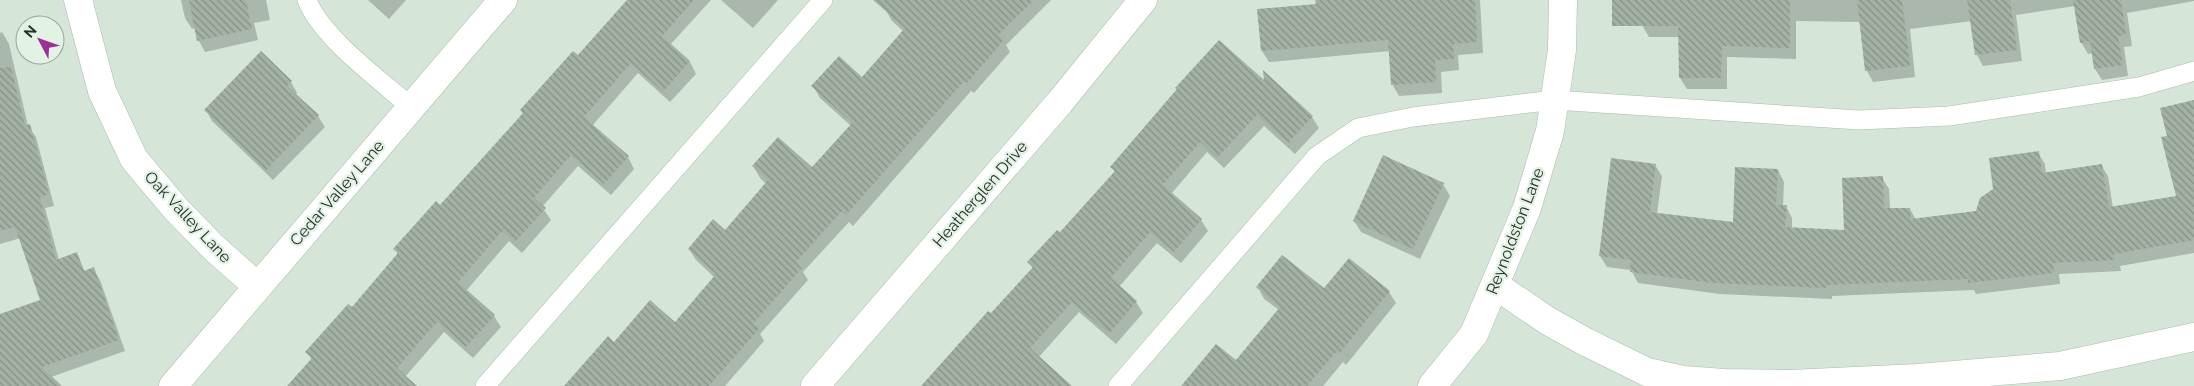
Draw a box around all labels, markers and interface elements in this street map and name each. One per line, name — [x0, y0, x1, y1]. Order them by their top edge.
north arrow — [15, 15, 65, 65]
text: N — [21, 22, 40, 41]
street label: Cedar Valley Lane — [286, 136, 388, 250]
street label: Heatherglen Drive — [929, 137, 1031, 251]
street label: Reynoldston Lane — [1482, 165, 1548, 297]
street label: Oak Valley Lane — [141, 167, 235, 267]

